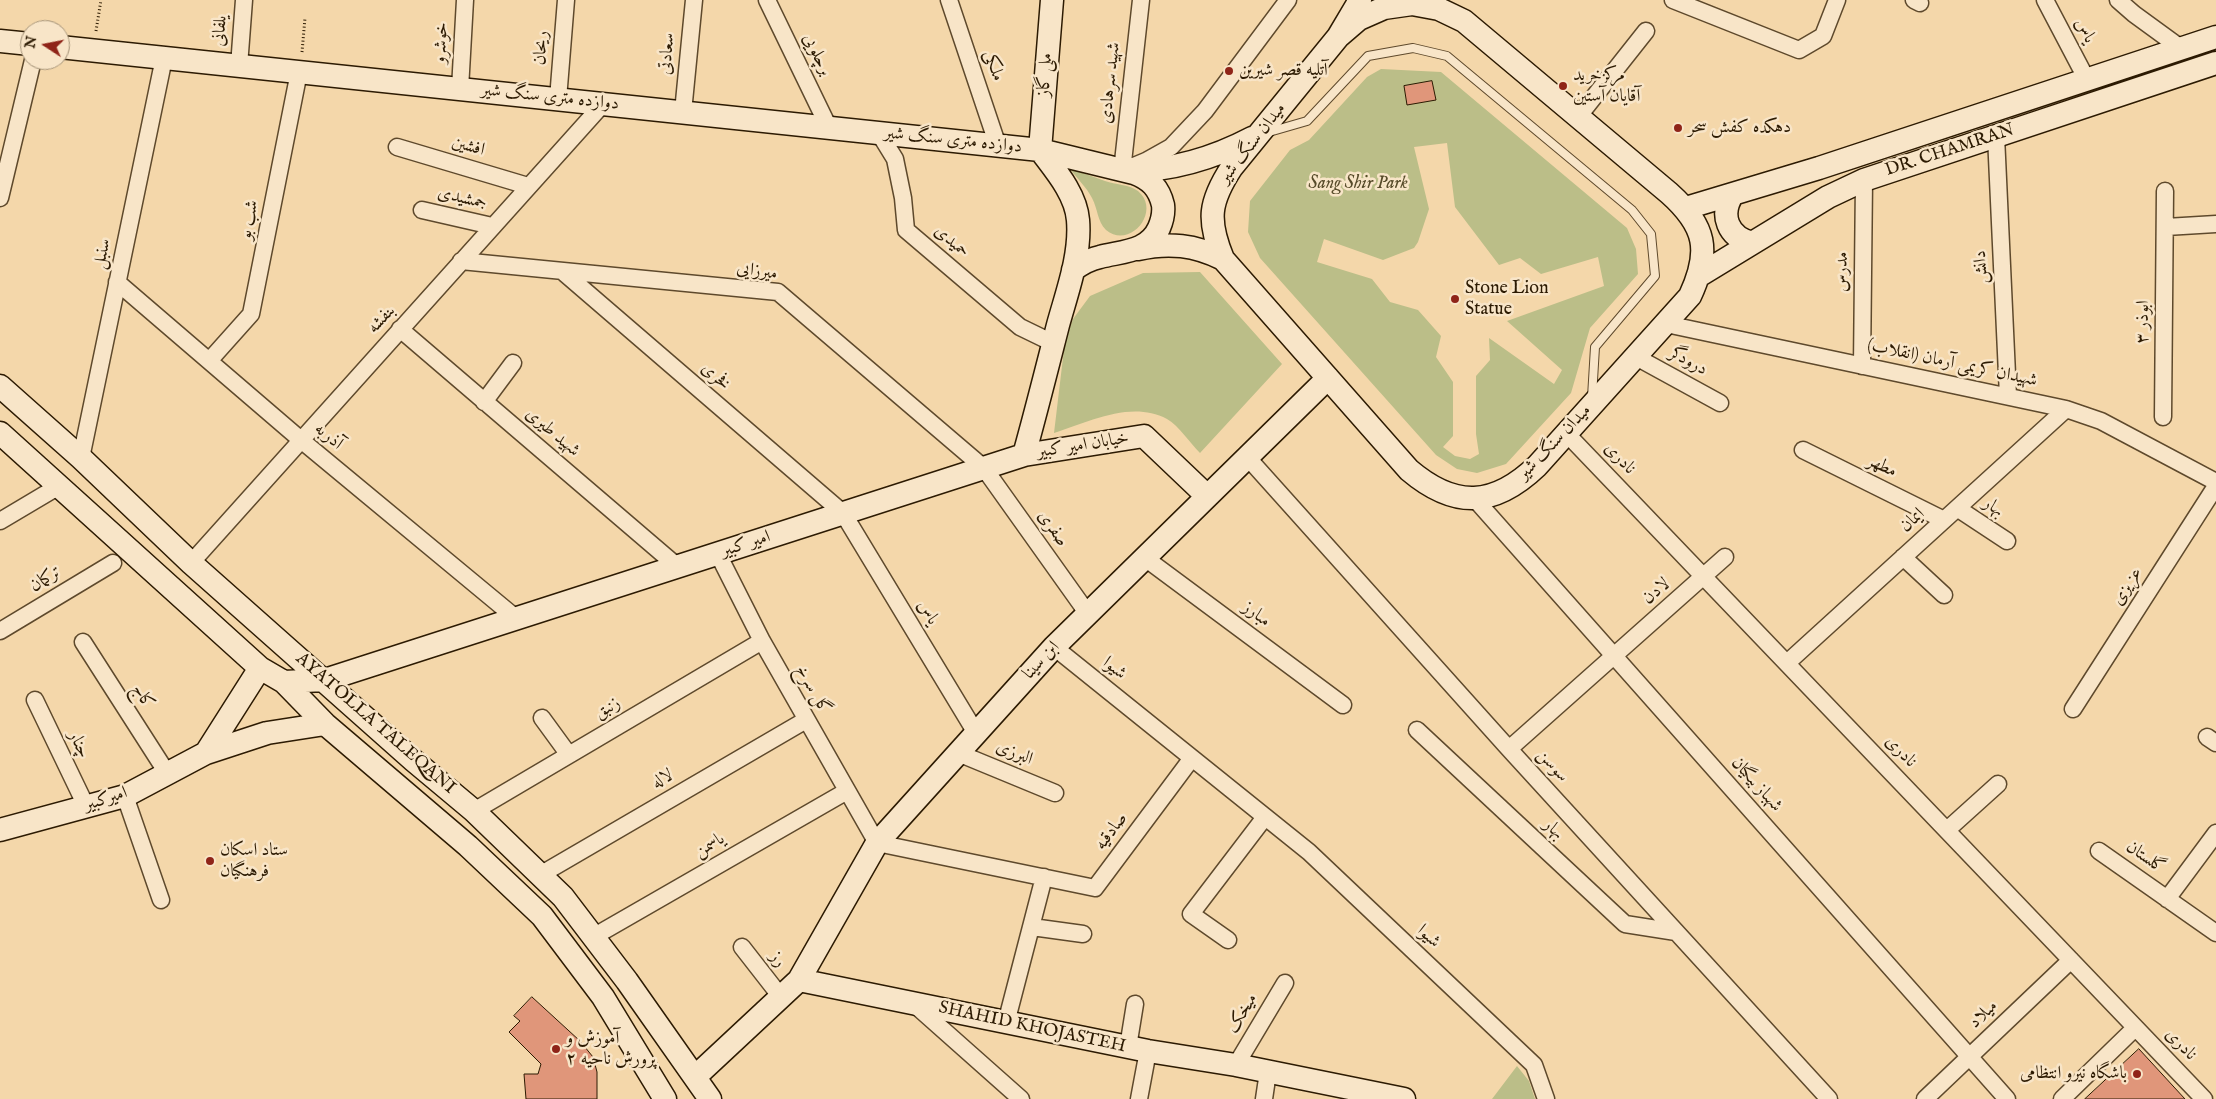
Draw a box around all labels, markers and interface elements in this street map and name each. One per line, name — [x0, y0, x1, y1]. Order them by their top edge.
street label: یلفانی — [209, 15, 233, 47]
street label: یاس — [2069, 15, 2099, 47]
north arrow — [20, 20, 70, 70]
street label: خوشرو — [430, 22, 454, 64]
street label: ریحان — [530, 30, 554, 66]
street label: برچلویی — [797, 30, 835, 80]
street label: سعادتی — [655, 32, 681, 76]
text: N — [21, 35, 41, 50]
street label: شهید سرهادی — [1096, 41, 1126, 125]
street label: ملکی — [978, 48, 1008, 84]
street label: ملی گاز — [1034, 52, 1058, 98]
place label: آتلیه قصر شیرین — [1239, 60, 1328, 82]
marker: آتلیه قصر شیرین — [1223, 65, 1235, 77]
place label: مرکزخرید آقایان آستین — [1573, 65, 1640, 108]
street label: دوازده متری سنگ شیر — [480, 80, 620, 116]
marker: مرکزخرید آقایان آستین — [1557, 80, 1569, 92]
street label: میدان سنگ شیر — [1215, 99, 1291, 189]
place label: دهکده کفش سحر — [1688, 117, 1791, 139]
street label: DR. CHAMRAN — [1883, 120, 2017, 182]
marker: دهکده کفش سحر — [1672, 122, 1684, 134]
street label: دوازده متری سنگ شیر — [883, 123, 1023, 159]
street label: افشین — [449, 132, 487, 162]
park label: Sang Shir Park — [1308, 173, 1408, 195]
street label: جمشیدی — [435, 183, 489, 215]
street label: شب بو — [236, 198, 264, 242]
street label: حمیدی — [929, 221, 973, 263]
street label: سنبل — [89, 237, 117, 271]
street label: دانش — [1970, 250, 1994, 284]
street label: مدرس — [1832, 252, 1854, 292]
street label: میرزایی — [735, 258, 779, 286]
place label: Stone Lion Statue — [1465, 278, 1549, 320]
marker: Stone Lion Statue — [1449, 293, 1461, 305]
street label: ابوذر ۳ — [2133, 300, 2155, 344]
street label: بنفشه — [363, 301, 401, 339]
street label: شهیدان کریمی آرمان (انقلاب) — [1865, 335, 2039, 393]
street label: درودگر — [1665, 343, 1711, 381]
street label: فخری — [696, 358, 734, 396]
street label: میدان سنگ شیر — [1514, 401, 1596, 485]
street label: شهید طیری — [520, 404, 584, 462]
street label: آذربه — [309, 419, 347, 455]
street label: خیابان امیر کبیر — [1035, 428, 1131, 464]
street label: نادری — [1599, 438, 1639, 480]
street label: مطهر — [1864, 451, 1900, 483]
street label: بهار — [1978, 493, 2008, 523]
street label: ایمان — [1896, 504, 1930, 538]
street label: صفری — [1032, 507, 1072, 551]
street label: امیر کبیر — [718, 527, 774, 563]
street label: ترکمان — [26, 562, 66, 598]
street label: عزیزی — [2108, 564, 2148, 610]
street label: لادن — [1639, 574, 1675, 610]
street label: یاس — [911, 597, 943, 629]
street label: مبارز — [1238, 597, 1274, 633]
street label: ابن سینا — [1019, 637, 1065, 685]
street label: AYATOLLA TALEQANI — [291, 649, 459, 799]
street label: شیوا — [1098, 653, 1130, 685]
street label: گل سرخ — [789, 661, 835, 719]
street label: کاج — [126, 680, 158, 714]
street label: زنبق — [591, 693, 625, 725]
street label: چنار — [62, 728, 94, 762]
street label: نادری — [1880, 731, 1920, 773]
street label: البرزی — [992, 737, 1036, 771]
street label: سوسن — [1531, 745, 1573, 787]
street label: شهباز بیگیان — [1726, 753, 1786, 817]
street label: لاله — [648, 765, 678, 795]
street label: امیرکبیر — [82, 783, 130, 817]
street label: صادقیه — [1091, 809, 1133, 855]
street label: بهار — [1538, 815, 1568, 845]
street label: یاسمن — [691, 829, 729, 863]
street label: گلستان — [2121, 837, 2169, 879]
place label: ستاد اسکان فرهنگیان — [220, 840, 288, 882]
marker: ستاد اسکان فرهنگیان — [204, 855, 216, 867]
street label: شیوا — [1412, 921, 1444, 953]
street label: رز — [764, 948, 790, 972]
street label: میخک — [1223, 990, 1263, 1038]
street label: میلاد — [1965, 996, 2003, 1034]
street label: SHAHID KHOJASTEH — [936, 998, 1128, 1058]
street label: نادری — [2160, 1024, 2200, 1066]
place label: آموزش و پرورش ناحیه ۲ — [566, 1028, 656, 1070]
marker: آموزش و پرورش ناحیه ۲ — [550, 1043, 562, 1055]
place label: باشگاه نیرو انتظامی — [2020, 1063, 2127, 1085]
marker: باشگاه نیرو انتظامی — [2131, 1068, 2143, 1080]

